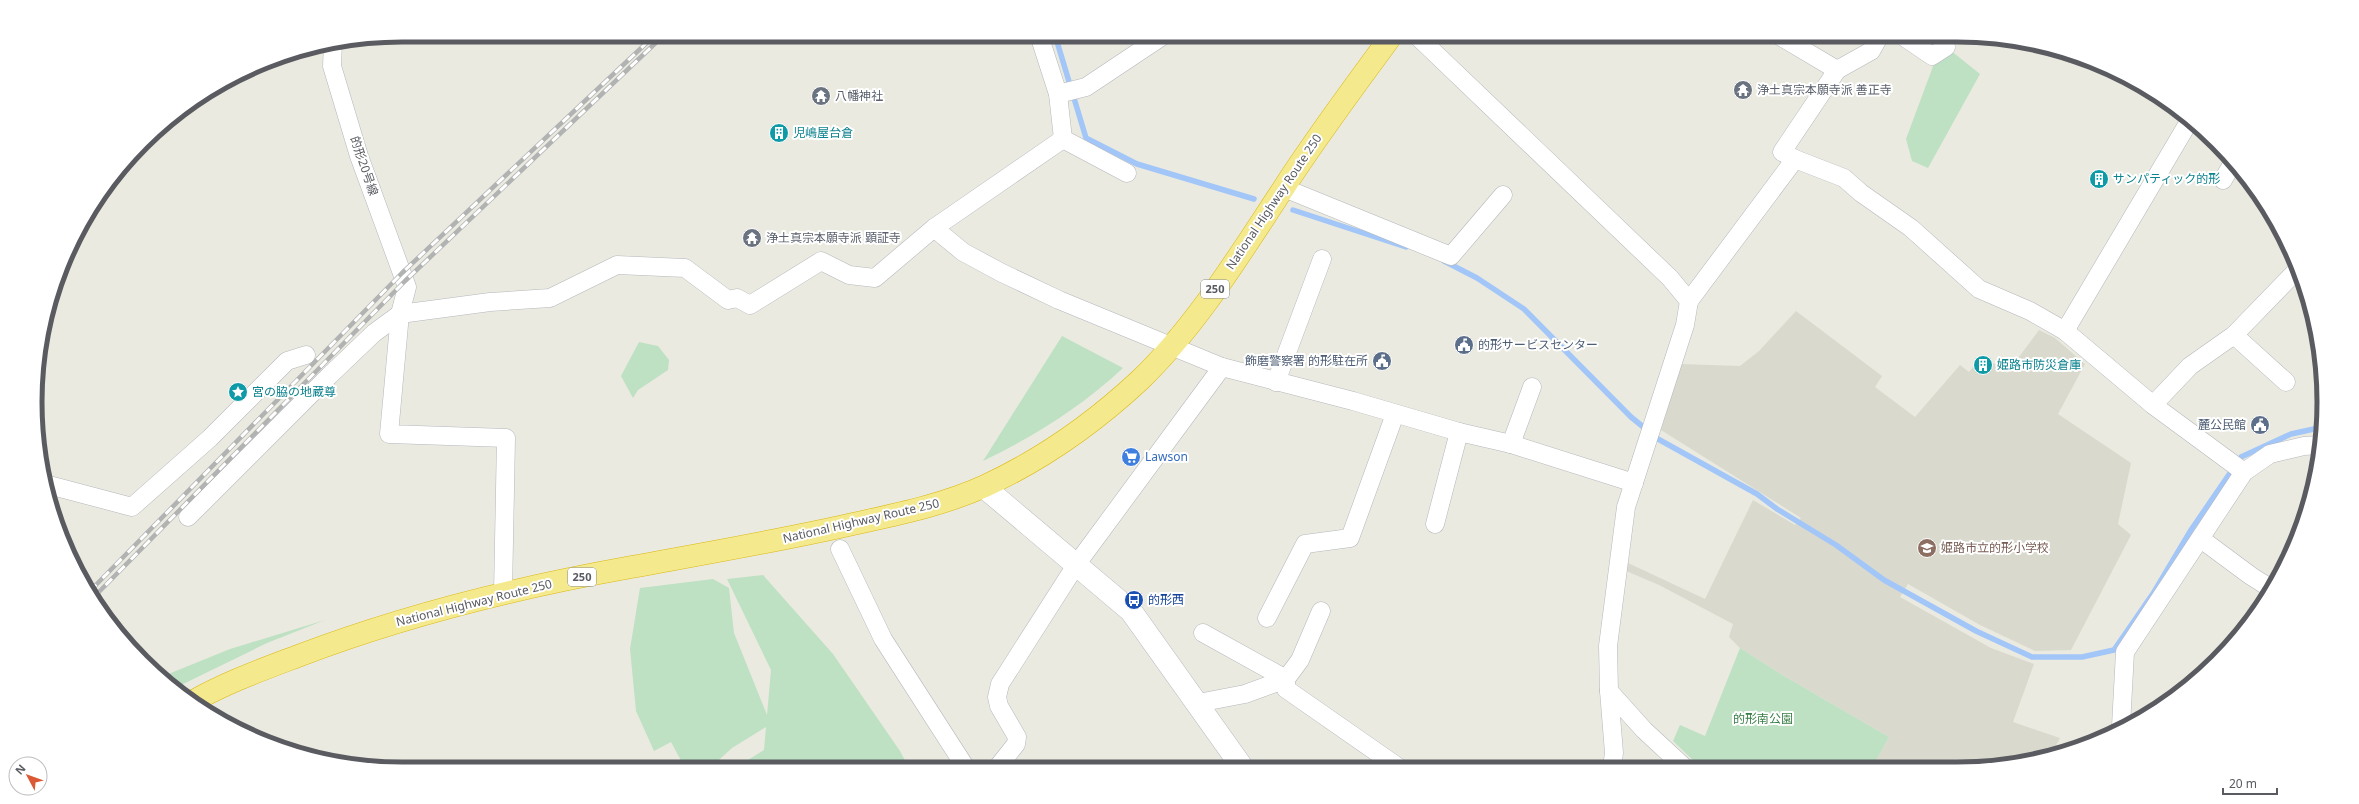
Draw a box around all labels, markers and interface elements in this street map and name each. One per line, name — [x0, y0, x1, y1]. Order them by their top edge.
temple icon: 浄土真宗本願寺派 善正寺 — [1732, 79, 1754, 101]
place label: 浄土真宗本願寺派 善正寺 — [1757, 81, 1892, 98]
temple icon: 八幡神社 — [810, 85, 832, 107]
place label: 八幡神社 — [835, 87, 883, 104]
building icon: 児嶋屋台倉 — [768, 122, 790, 144]
place label: 児嶋屋台倉 — [793, 124, 853, 141]
street label: National Highway Route 250 — [1222, 131, 1325, 273]
street label: 的形20号線 — [346, 134, 383, 198]
building icon: サンパティック的形 — [2088, 168, 2110, 190]
place label: サンパティック的形 — [2113, 170, 2220, 187]
temple icon: 浄土真宗本願寺派 顕証寺 — [741, 227, 763, 249]
place label: 浄土真宗本願寺派 顕証寺 — [766, 229, 901, 246]
road number: 250 — [1201, 280, 1229, 298]
public building icon: 的形サービスセンター — [1453, 334, 1475, 356]
place label: 的形サービスセンター — [1478, 336, 1598, 353]
public building icon: 飾磨警察署 的形駐在所 — [1371, 350, 1393, 372]
place label: 飾磨警察署 的形駐在所 — [1245, 352, 1368, 369]
building icon: 姫路市防災倉庫 — [1972, 354, 1994, 376]
place label: 姫路市防災倉庫 — [1997, 356, 2081, 373]
place icon: 宮の脇の地蔵尊 — [227, 381, 249, 403]
place label: 宮の脇の地蔵尊 — [252, 383, 336, 400]
public building icon: 麓公民館 — [2249, 414, 2271, 436]
place label: 麓公民館 — [2198, 416, 2246, 433]
supermarket icon: Lawson — [1120, 446, 1142, 468]
place label: Lawson — [1145, 448, 1188, 465]
street label: National Highway Route 250 — [781, 494, 941, 547]
school or university icon: 姫路市立的形小学校 — [1916, 537, 1938, 559]
place label: 姫路市立的形小学校 — [1941, 539, 2049, 556]
road number: 250 — [568, 568, 596, 586]
street label: National Highway Route 250 — [394, 575, 554, 630]
bus stop icon: 的形西 — [1123, 589, 1145, 611]
place label: 的形西 — [1148, 591, 1184, 608]
park label: 的形南公園 — [1733, 710, 1793, 727]
north arrow — [8, 756, 48, 796]
text: N — [11, 761, 29, 777]
scale bar — [2223, 770, 2277, 796]
text: 20 m — [2229, 775, 2257, 792]

